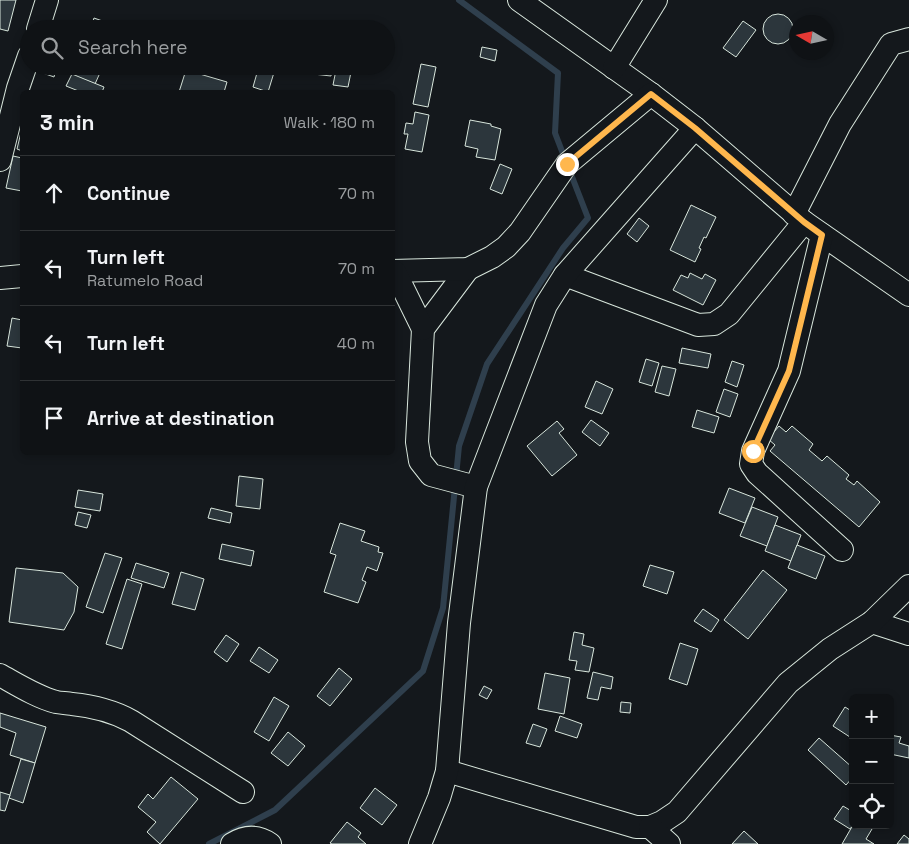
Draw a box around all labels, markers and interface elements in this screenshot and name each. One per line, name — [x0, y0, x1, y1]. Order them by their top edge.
north arrow — [789, 15, 834, 60]
search box — [20, 20, 395, 75]
icon: search — [38, 34, 66, 62]
text: Search here — [78, 35, 188, 60]
text: 3 min — [40, 109, 95, 136]
text: Walk · 180 m — [283, 112, 375, 133]
route end — [556, 153, 579, 176]
icon: ahead — [40, 179, 68, 207]
text: Continue — [87, 181, 170, 206]
text: 70 m — [338, 183, 375, 204]
text: Turn left — [87, 245, 165, 270]
icon: left — [40, 254, 68, 282]
text: 70 m — [338, 258, 375, 279]
text: Ratumelo Road — [87, 270, 203, 291]
icon: left — [40, 329, 68, 357]
text: Turn left — [87, 331, 165, 356]
text: 40 m — [337, 333, 375, 354]
icon: arrive — [40, 404, 68, 432]
text: Arrive at destination — [87, 406, 275, 431]
route start — [742, 440, 765, 463]
map controls — [849, 694, 894, 829]
button: + — [849, 694, 894, 739]
button: − — [849, 739, 894, 784]
button: locate — [849, 784, 894, 829]

